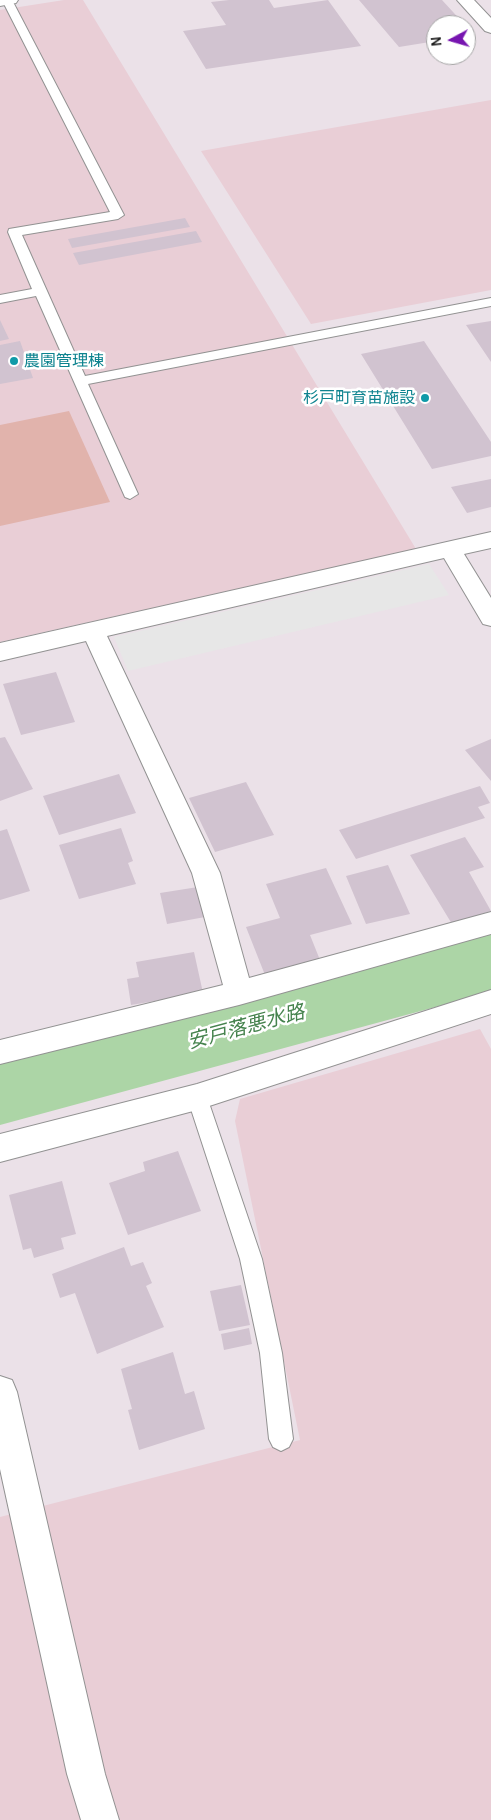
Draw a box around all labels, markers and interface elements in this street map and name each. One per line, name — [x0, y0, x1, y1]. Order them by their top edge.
north arrow — [426, 15, 476, 65]
text: N — [430, 36, 445, 47]
place label: 農園管理棟 — [24, 351, 104, 371]
marker: 農園管理棟 — [8, 355, 20, 367]
place label: 杉戸町育苗施設 — [303, 388, 415, 408]
marker: 杉戸町育苗施設 — [419, 392, 431, 404]
water label: 安戸落悪水路 — [185, 1000, 307, 1054]

